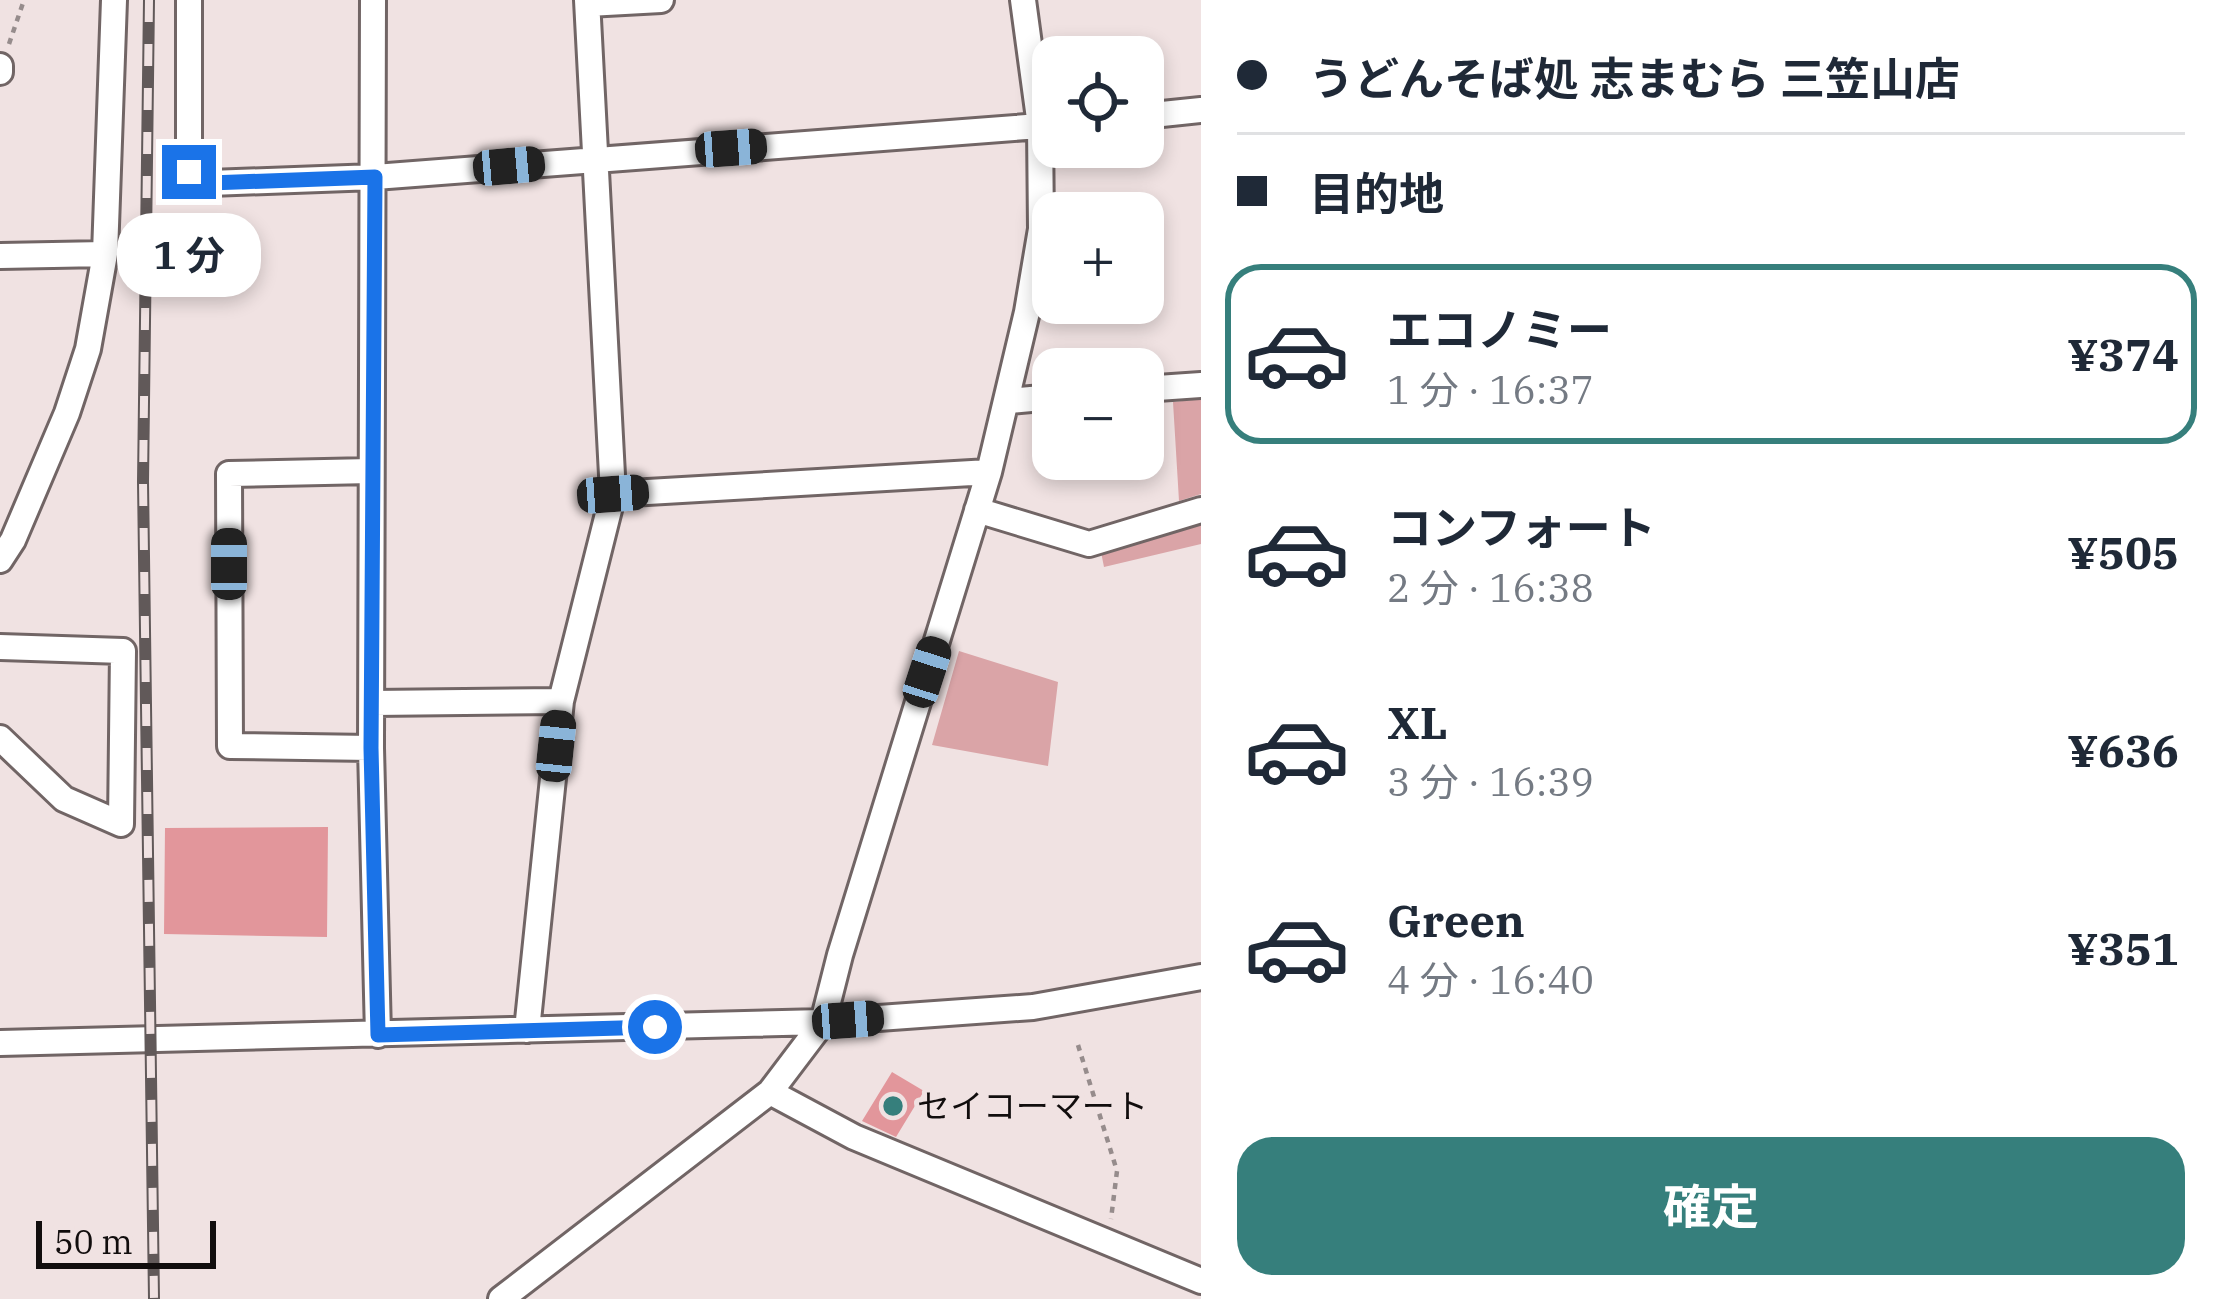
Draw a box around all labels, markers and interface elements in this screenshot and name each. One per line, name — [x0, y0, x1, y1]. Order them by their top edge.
map controls — [1032, 36, 1164, 480]
button: locate — [1032, 36, 1164, 168]
text: うどんそば処 志まむら 三笠山店 — [1309, 49, 1960, 107]
car — [694, 128, 768, 168]
route end — [162, 145, 216, 199]
car — [472, 145, 546, 187]
text: 目的地 — [1309, 164, 1444, 222]
button: + — [1032, 192, 1164, 324]
callout: 1 分 — [117, 214, 261, 298]
text: 1 分 — [153, 229, 225, 280]
icon: car — [1243, 300, 1351, 408]
text: エコノミー — [1387, 300, 1612, 358]
text: ¥374 — [2067, 325, 2179, 383]
button: − — [1032, 348, 1164, 480]
text: 1 分 · 16:37 — [1387, 364, 1594, 415]
car — [576, 474, 650, 514]
icon: car — [1243, 498, 1351, 606]
text: コンフォート — [1387, 498, 1656, 556]
text: ¥505 — [2067, 523, 2179, 581]
car — [211, 528, 247, 600]
text: 2 分 · 16:38 — [1387, 562, 1594, 613]
car — [899, 632, 955, 712]
text: XL — [1387, 693, 1448, 751]
icon: car — [1243, 696, 1351, 804]
car — [534, 708, 578, 784]
text: ¥636 — [2067, 721, 2179, 779]
text: 3 分 · 16:39 — [1387, 756, 1594, 807]
text: Green — [1387, 891, 1525, 949]
icon: car — [1243, 894, 1351, 1002]
text: ¥351 — [2067, 919, 2179, 977]
text: 4 分 · 16:40 — [1387, 954, 1594, 1005]
route start — [628, 1000, 682, 1054]
car — [811, 1000, 885, 1040]
place label: セイコーマート — [917, 1084, 1148, 1127]
marker: セイコーマート — [880, 1093, 906, 1119]
button: 確定 — [1237, 1137, 2185, 1275]
scale bar — [36, 1215, 216, 1268]
text: 50 m — [54, 1220, 133, 1263]

